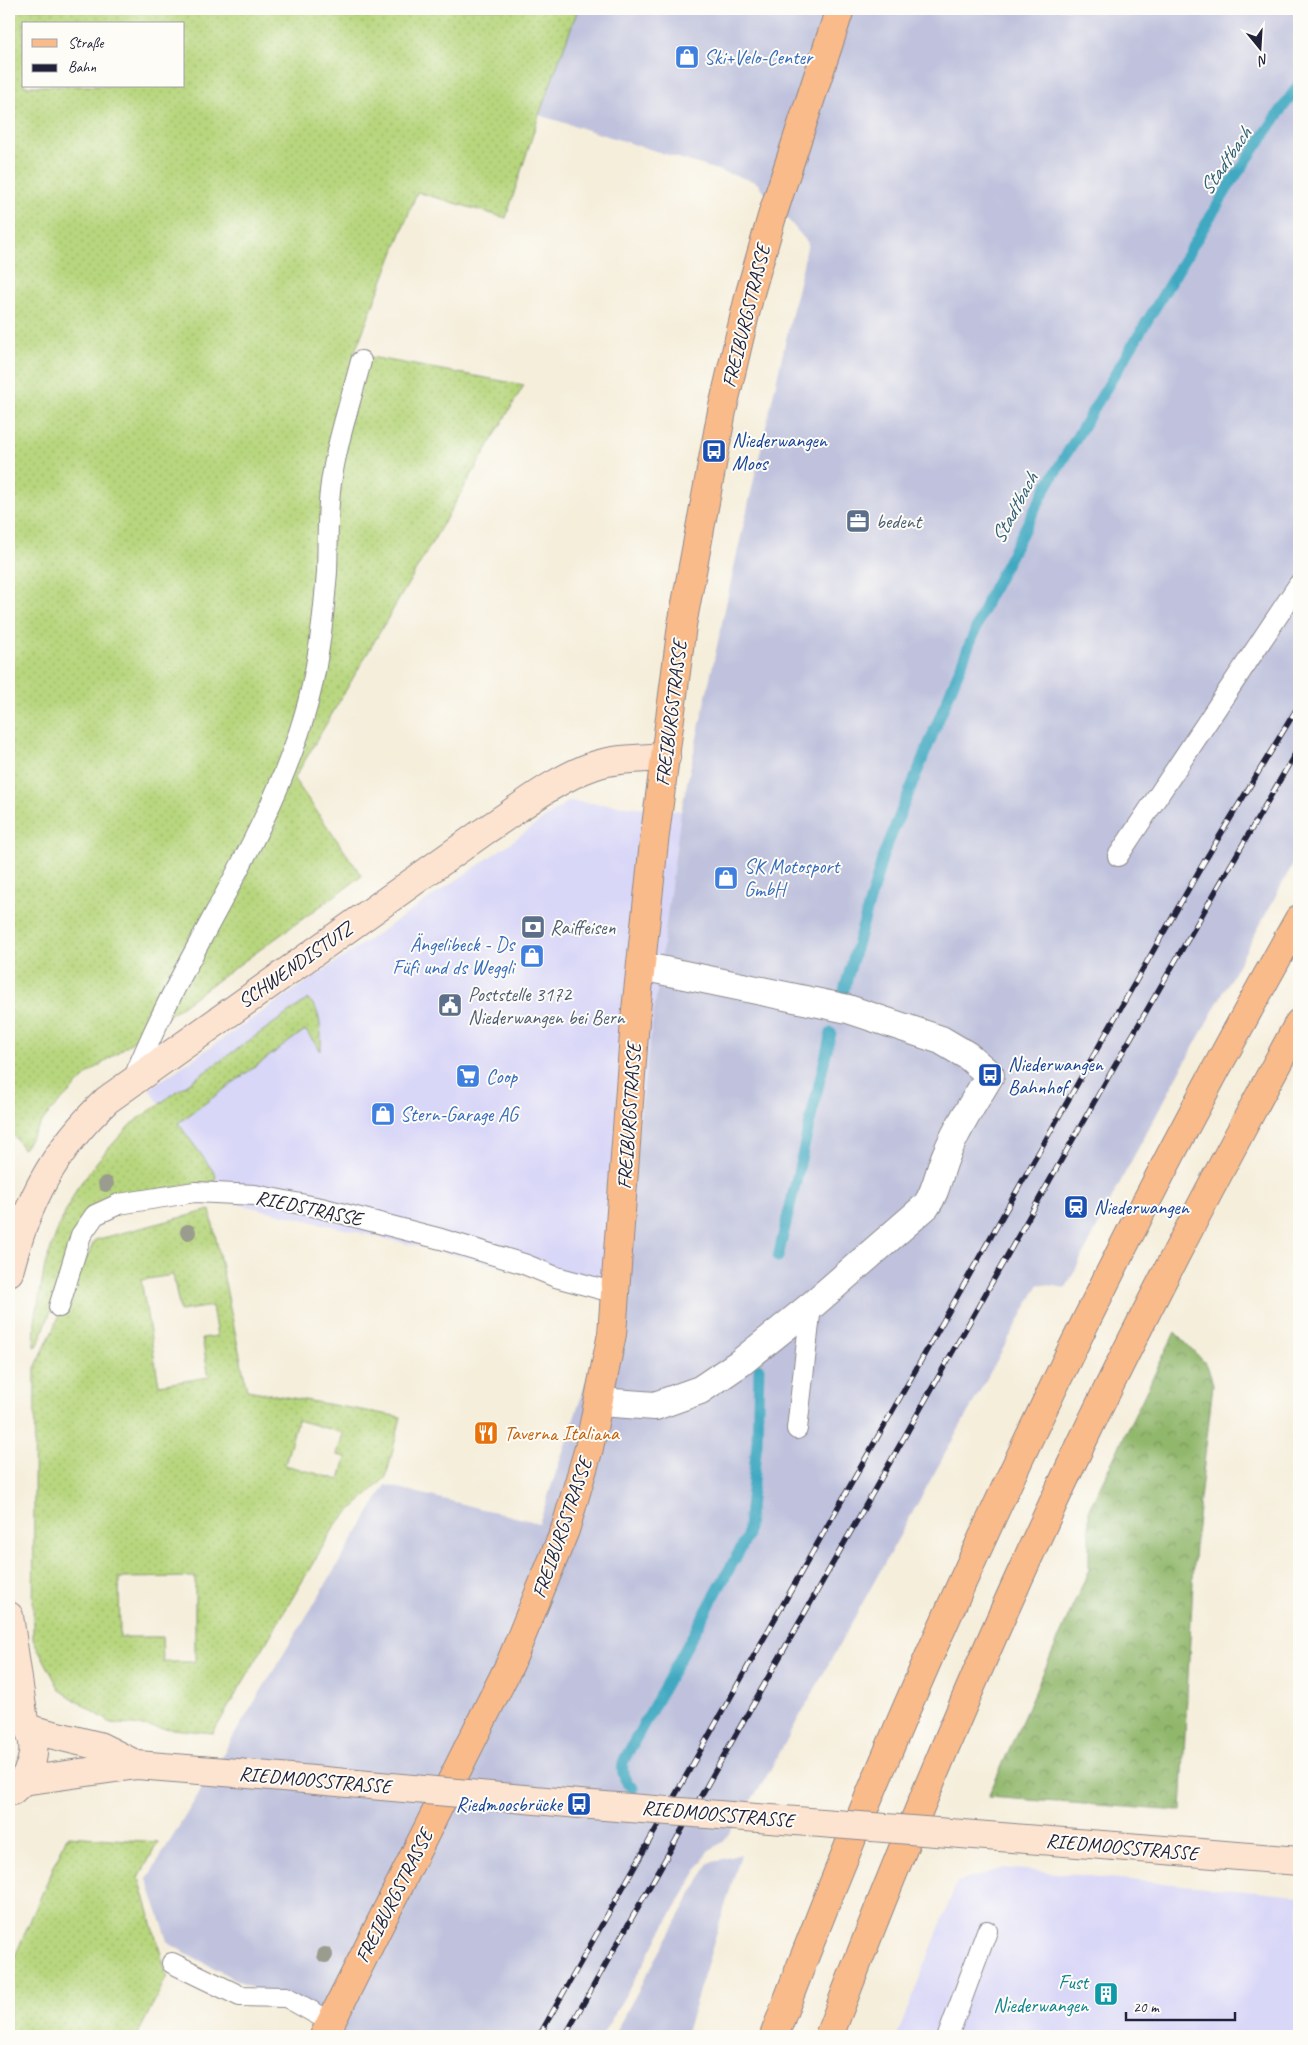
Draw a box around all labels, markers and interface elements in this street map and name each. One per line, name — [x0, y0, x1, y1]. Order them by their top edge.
legend — [22, 22, 185, 88]
north arrow — [1236, 22, 1286, 72]
text: Straße — [68, 34, 104, 53]
shop icon: Ski+Velo-Center — [674, 44, 700, 70]
place label: Ski+Velo-Center — [704, 45, 814, 70]
text: N — [1255, 50, 1271, 70]
text: Bahn — [68, 58, 96, 77]
water label: Stadtbach — [1193, 121, 1258, 200]
street label: FREIBURGSTRASSE — [716, 239, 777, 390]
place label: Niederwangen Moos — [732, 428, 828, 476]
bus stop icon: Niederwangen Moos — [701, 438, 727, 464]
water label: Stadtbach — [985, 467, 1044, 548]
office icon: bedent — [845, 508, 871, 534]
place label: bedent — [876, 509, 924, 534]
street label: FREIBURGSTRASSE — [650, 636, 693, 787]
place label: SK Motosport GmbH — [744, 854, 841, 902]
shop icon: SK Motosport GmbH — [713, 865, 739, 891]
street label: SCHWENDISTUTZ — [233, 914, 360, 1014]
bank icon: Raiffeisen — [520, 914, 546, 940]
place label: Raiffeisen — [550, 915, 617, 940]
place label: Ängelibeck - Ds Füfi und ds Weggli — [392, 932, 516, 980]
shop icon: Ängelibeck - Ds Füfi und ds Weggli — [519, 943, 545, 969]
place label: Poststelle 3172 Niederwangen bei Bern — [468, 982, 626, 1030]
public building icon: Poststelle 3172 Niederwangen bei Bern — [437, 992, 463, 1018]
street label: FREIBURGSTRASSE — [611, 1039, 647, 1190]
place label: Niederwangen Bahnhof — [1008, 1052, 1104, 1100]
bus stop icon: Niederwangen Bahnhof — [977, 1062, 1003, 1088]
supermarket icon: Coop — [455, 1063, 481, 1089]
place label: Coop — [486, 1064, 519, 1089]
shop icon: Stern-Garage AG — [370, 1101, 396, 1127]
place label: Stern-Garage AG — [400, 1102, 520, 1127]
street label: RIEDSTRASSE — [254, 1185, 367, 1232]
station icon: Niederwangen — [1063, 1194, 1089, 1220]
place label: Niederwangen — [1094, 1195, 1190, 1220]
restaurant icon: Taverna Italiana — [473, 1420, 499, 1446]
place label: Taverna Italiana — [504, 1421, 620, 1446]
street label: FREIBURGSTRASSE — [526, 1452, 599, 1601]
street label: RIEDMOOSSTRASSE — [238, 1761, 395, 1799]
bus stop icon: Riedmoosbrücke — [566, 1791, 592, 1817]
place label: Riedmoosbrücke — [456, 1792, 563, 1817]
street label: RIEDMOOSSTRASSE — [641, 1795, 798, 1833]
street label: FREIBURGSTRASSE — [350, 1822, 440, 1967]
street label: RIEDMOOSSTRASSE — [1045, 1828, 1202, 1866]
place label: Fust Niederwangen — [993, 1970, 1090, 2018]
building icon: Fust Niederwangen — [1093, 1981, 1119, 2007]
scale bar — [1126, 1990, 1234, 2022]
text: 20 m — [1133, 1998, 1160, 2017]

